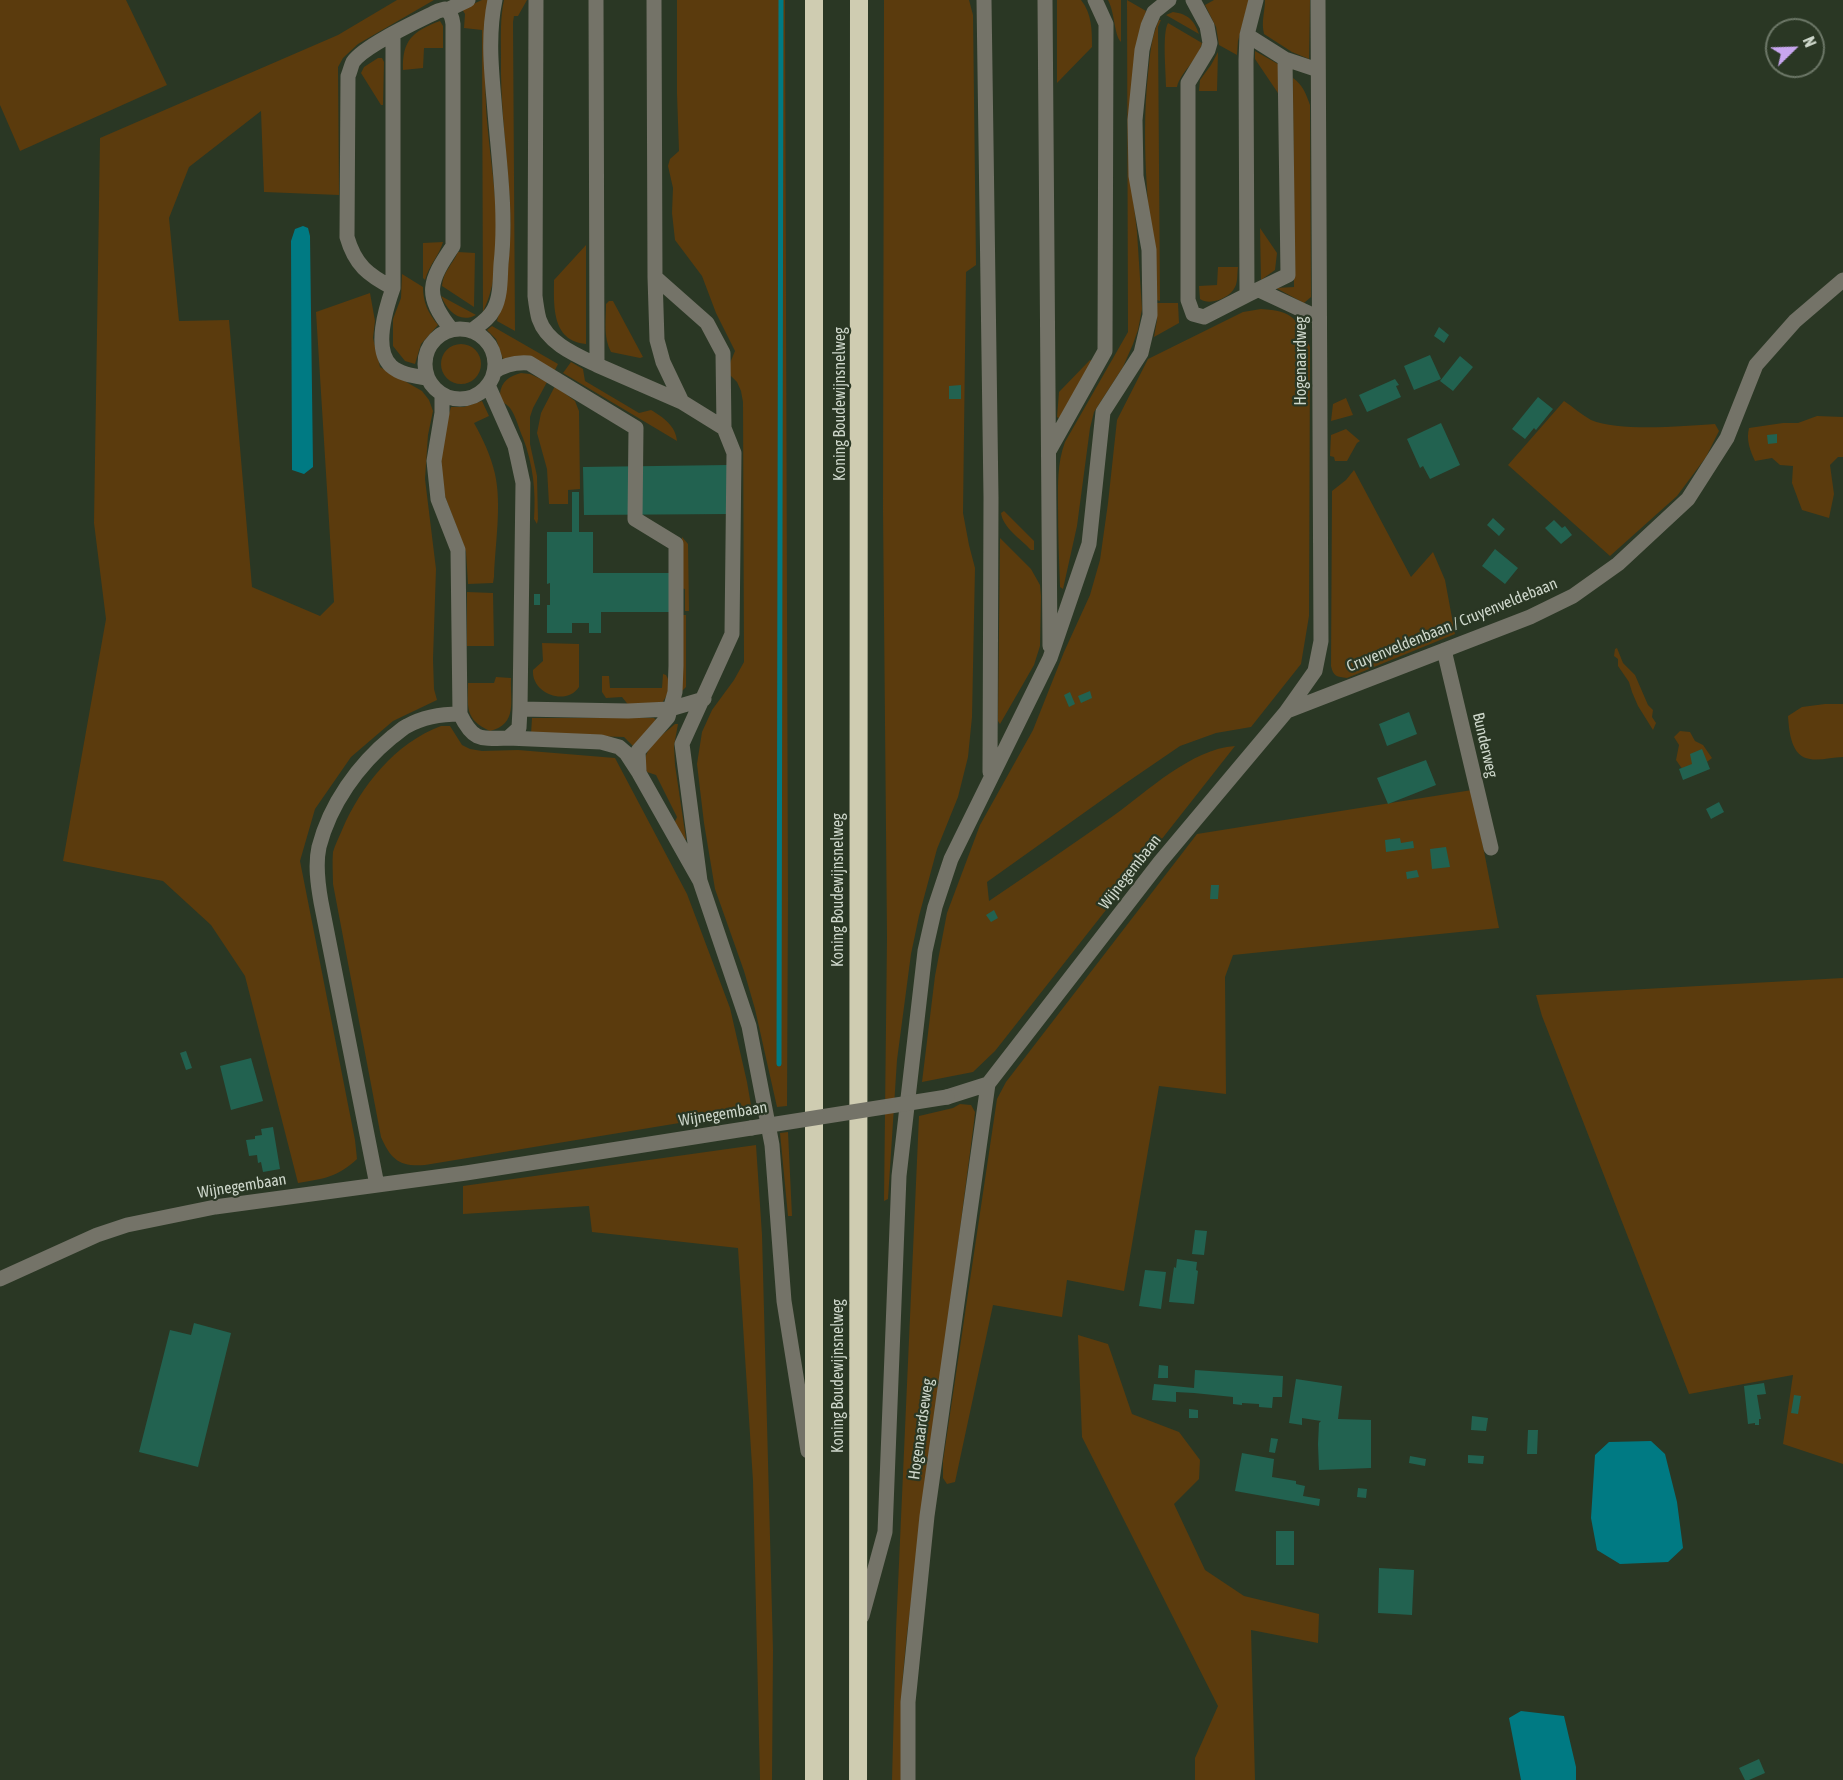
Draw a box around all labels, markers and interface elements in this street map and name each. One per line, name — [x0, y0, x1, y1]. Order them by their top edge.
north arrow — [1765, 18, 1825, 78]
text: N — [1800, 34, 1820, 50]
street label: Hogenaardweg — [1291, 316, 1311, 406]
street label: Koning Boudewijnsnelweg — [830, 327, 850, 481]
street label: Cruyenveldenbaan / Cruyenveldebaan — [1344, 574, 1560, 676]
street label: Bunderweg — [1468, 711, 1502, 779]
street label: Koning Boudewijnsnelweg — [828, 813, 848, 967]
street label: Wijnegembaan — [1095, 831, 1165, 913]
street label: Wijnegembaan — [677, 1098, 769, 1130]
street label: Wijnegembaan — [196, 1170, 288, 1202]
street label: Koning Boudewijnsnelweg — [828, 1299, 848, 1453]
street label: Hogenaardseweg — [904, 1377, 938, 1481]

